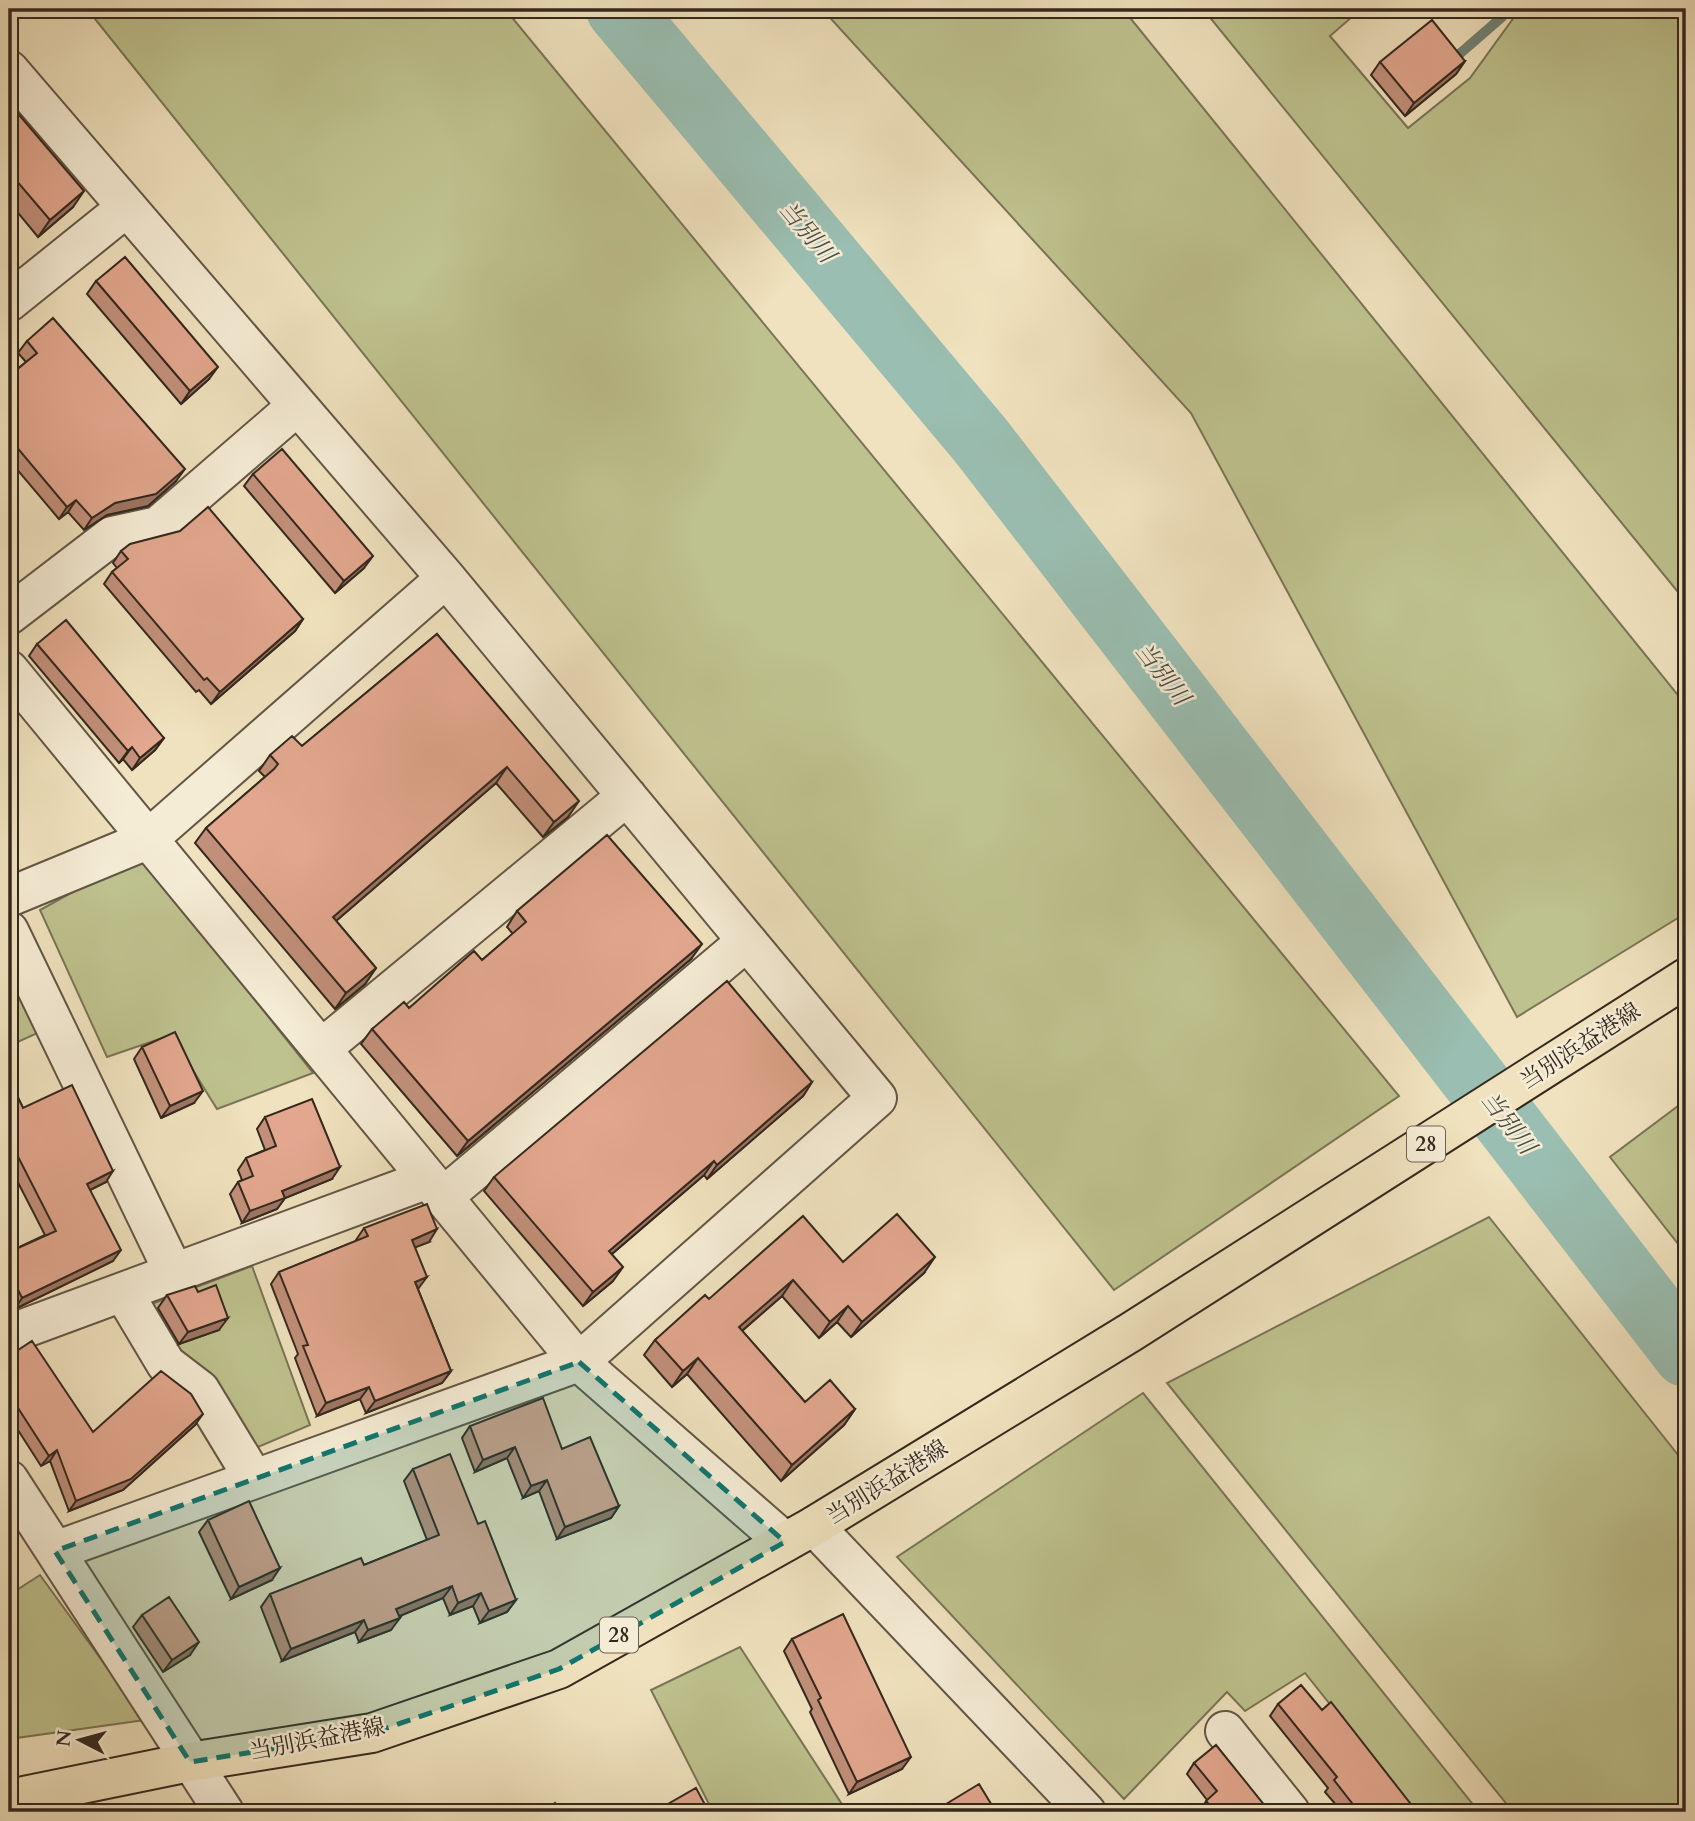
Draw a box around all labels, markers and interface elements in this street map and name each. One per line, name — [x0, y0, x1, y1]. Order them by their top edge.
water label: 当別川 — [771, 194, 845, 272]
water label: 当別川 — [1127, 635, 1199, 715]
street label: 当別浜益港線 — [1514, 995, 1646, 1097]
water label: 当別川 — [1473, 1084, 1545, 1164]
road number: 28 — [1407, 1126, 1445, 1162]
street label: 当別浜益港線 — [820, 1432, 954, 1532]
road number: 28 — [600, 1618, 638, 1652]
north arrow — [46, 1706, 116, 1776]
street label: 当別浜益港線 — [246, 1711, 388, 1767]
text: N — [50, 1728, 78, 1748]

